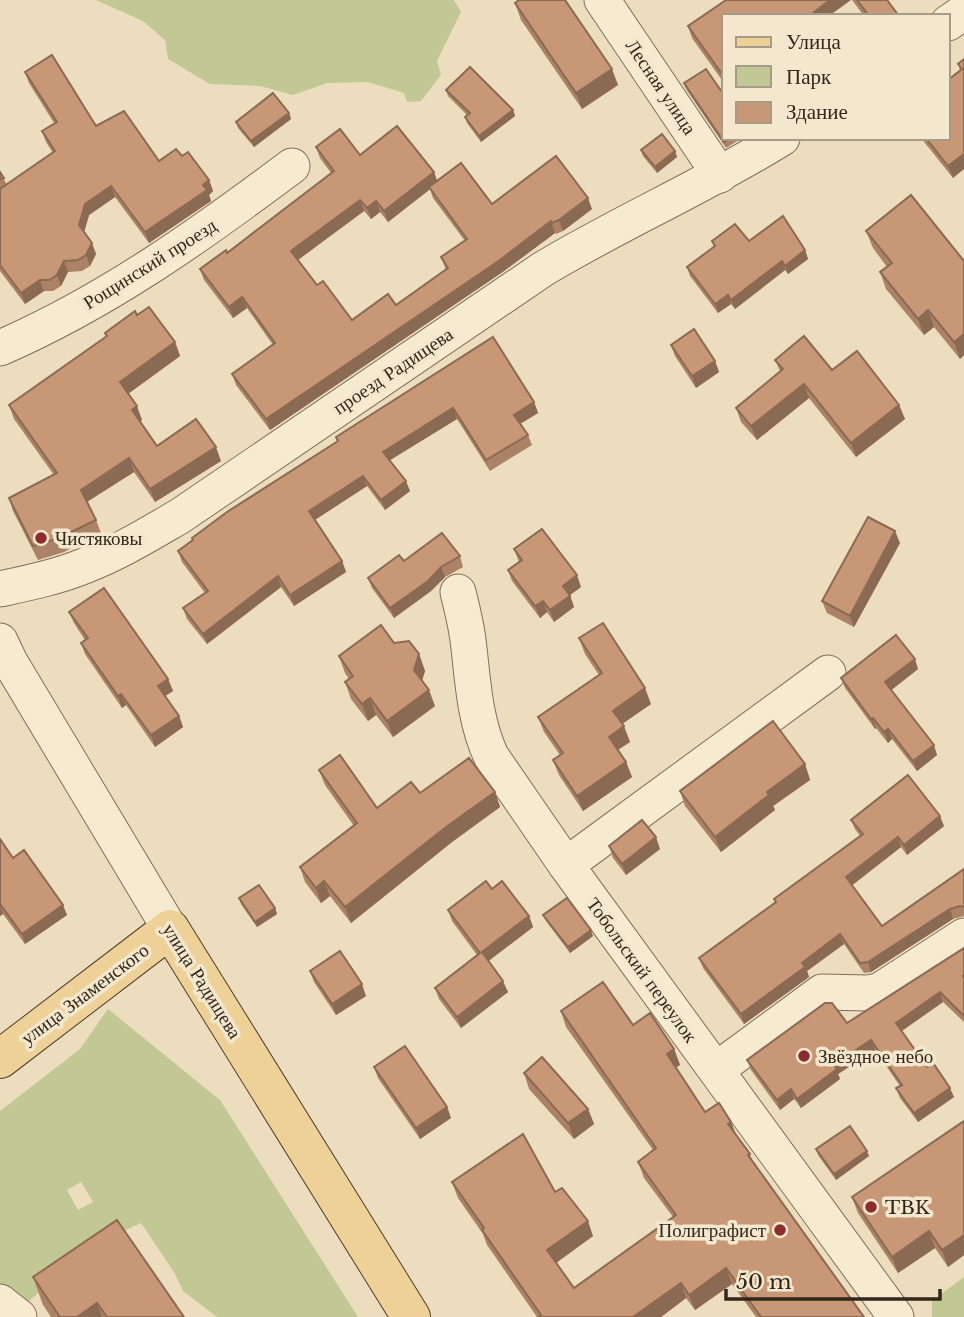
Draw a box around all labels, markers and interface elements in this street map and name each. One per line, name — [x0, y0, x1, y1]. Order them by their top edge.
legend — [722, 14, 950, 140]
text: Улица — [786, 29, 841, 55]
street label: Лесная улица — [621, 35, 702, 139]
text: Парк — [786, 64, 832, 90]
text: Здание — [786, 99, 848, 125]
street label: Рощинский проезд — [79, 214, 221, 314]
street label: проезд Радищева — [329, 322, 458, 420]
place label: Чистяковы — [55, 527, 142, 550]
marker: Чистяковы — [33, 530, 49, 546]
street label: Тобольский переулок — [582, 893, 703, 1047]
street label: улица Радищева — [157, 919, 247, 1043]
street label: улица Знаменского — [17, 938, 153, 1050]
place label: Звёздное небо — [818, 1045, 933, 1068]
marker: Звёздное небо — [796, 1048, 812, 1064]
place label: TBK — [885, 1196, 931, 1219]
marker: TBK — [863, 1199, 879, 1215]
place label: Полиграфист — [658, 1219, 767, 1242]
marker: Полиграфист — [772, 1222, 788, 1238]
scale bar — [726, 1258, 940, 1302]
text: 50 m — [736, 1269, 792, 1295]

